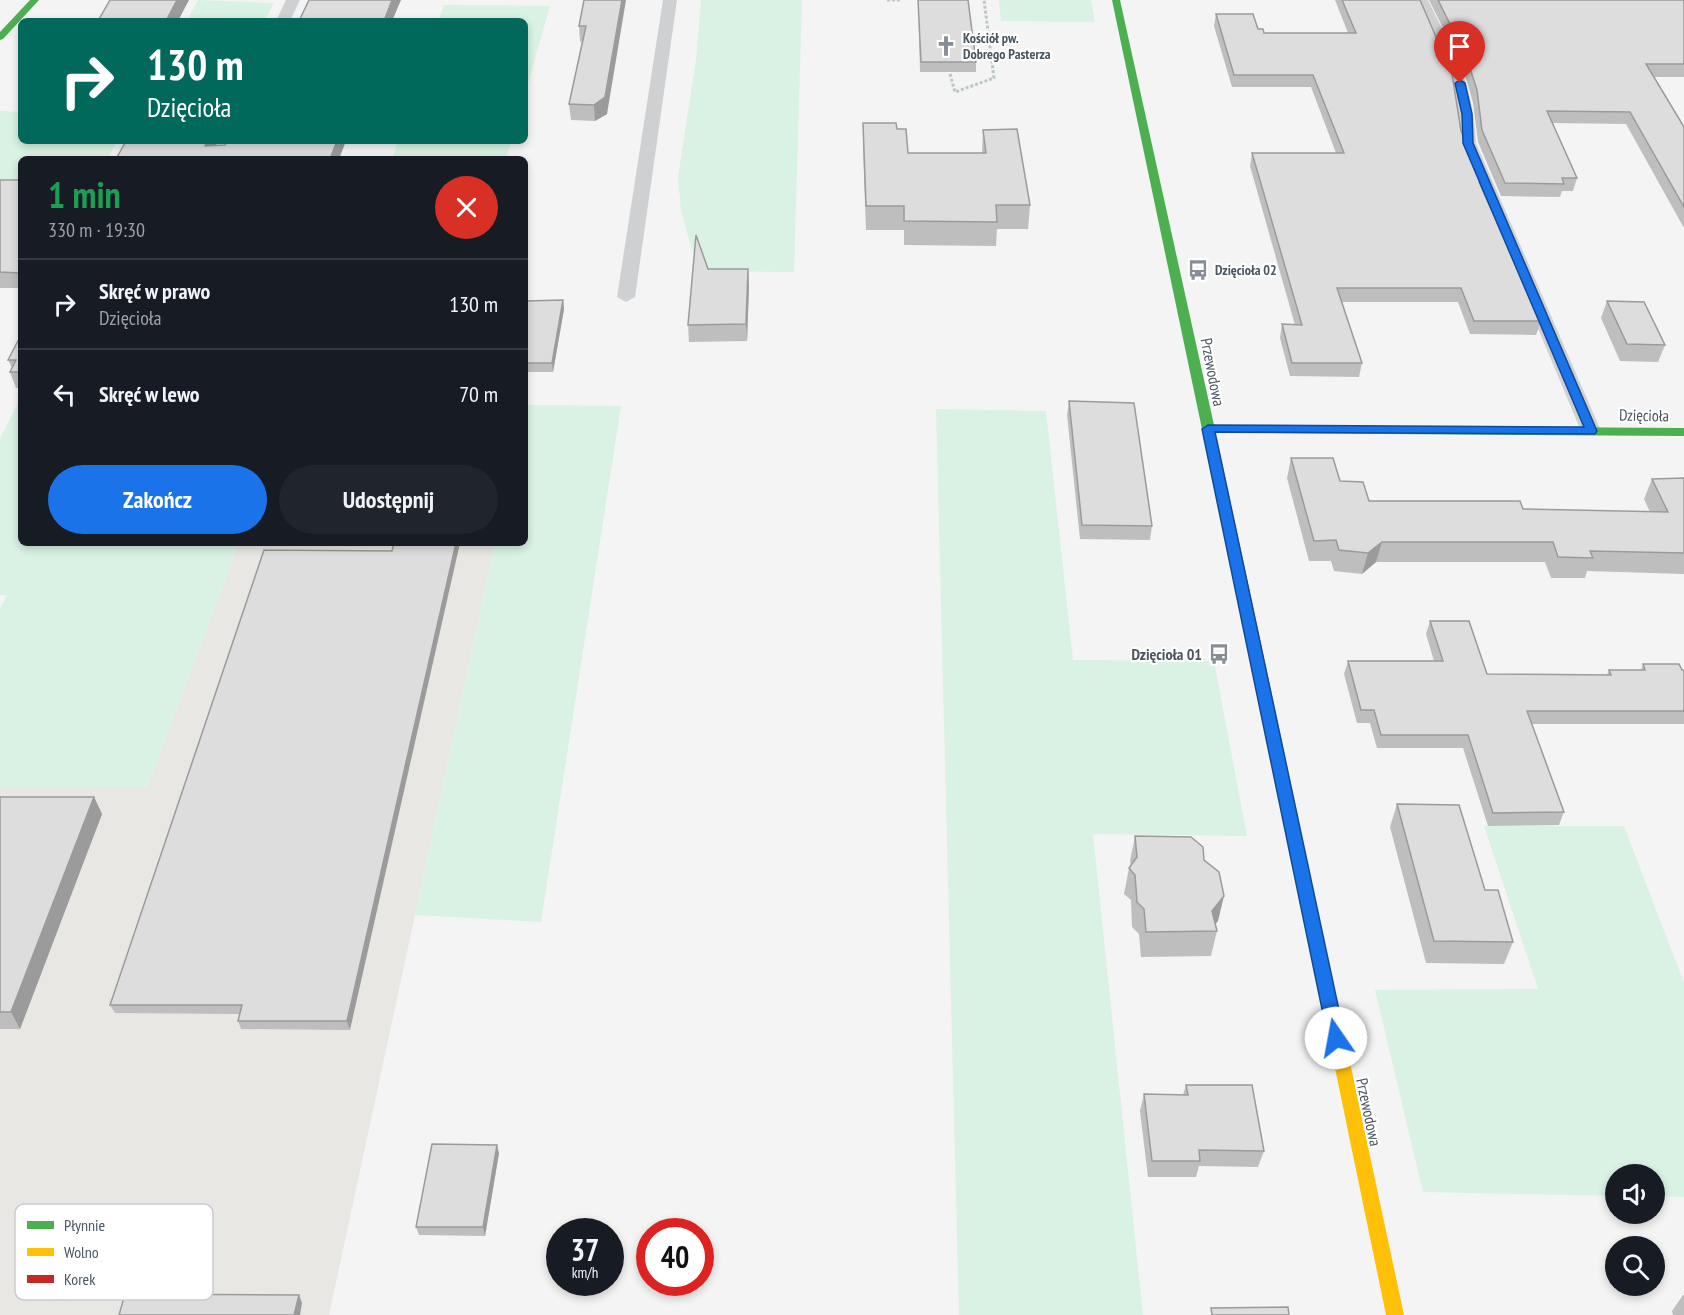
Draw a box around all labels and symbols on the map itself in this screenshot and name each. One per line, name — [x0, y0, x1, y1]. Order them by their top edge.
pin — [1434, 21, 1485, 83]
place label: Kościół pw. Dobrego Pasterza — [963, 29, 1051, 63]
church icon: Kościół pw. Dobrego Pasterza — [934, 34, 958, 58]
bus stop icon: Dzięcioła 02 — [1186, 258, 1210, 282]
place label: Dzięcioła 02 — [1215, 261, 1277, 279]
street label: Przewodowa — [1197, 336, 1229, 408]
street label: Dzięcioła — [1619, 405, 1669, 425]
bus stop icon: Dzięcioła 01 — [1207, 642, 1231, 666]
place label: Dzięcioła 01 — [1131, 644, 1202, 664]
position arrow — [1304, 1006, 1368, 1070]
street label: Przewodowa — [1352, 1076, 1386, 1148]
legend — [15, 1204, 213, 1300]
text: Płynnie — [64, 1215, 105, 1235]
speed limit sign: 40 — [636, 1218, 714, 1296]
text: Wolno — [64, 1242, 99, 1262]
text: Korek — [64, 1269, 96, 1289]

